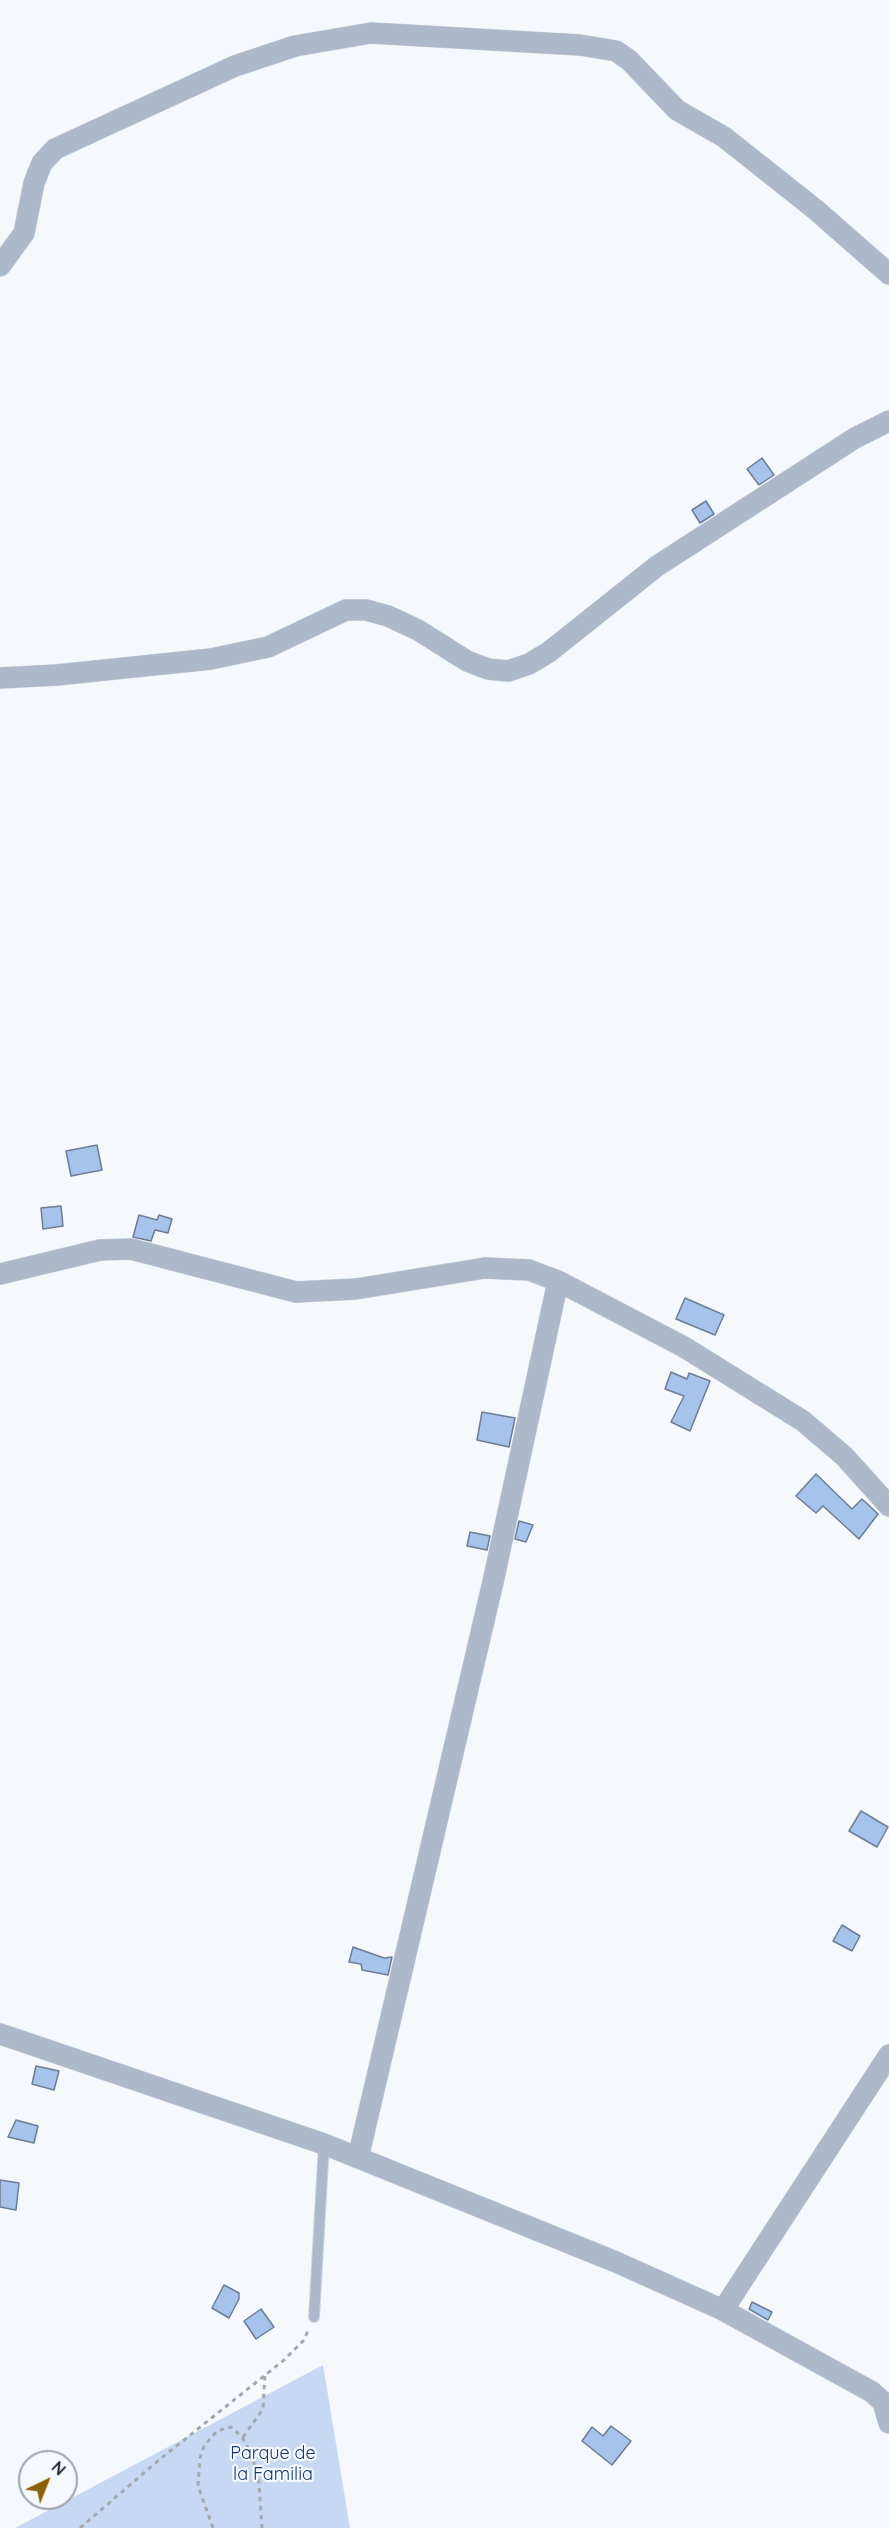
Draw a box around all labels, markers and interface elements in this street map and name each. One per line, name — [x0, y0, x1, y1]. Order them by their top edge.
park label: Parque de la Familia — [230, 2443, 316, 2486]
north arrow — [18, 2450, 78, 2510]
text: N — [48, 2457, 70, 2480]

